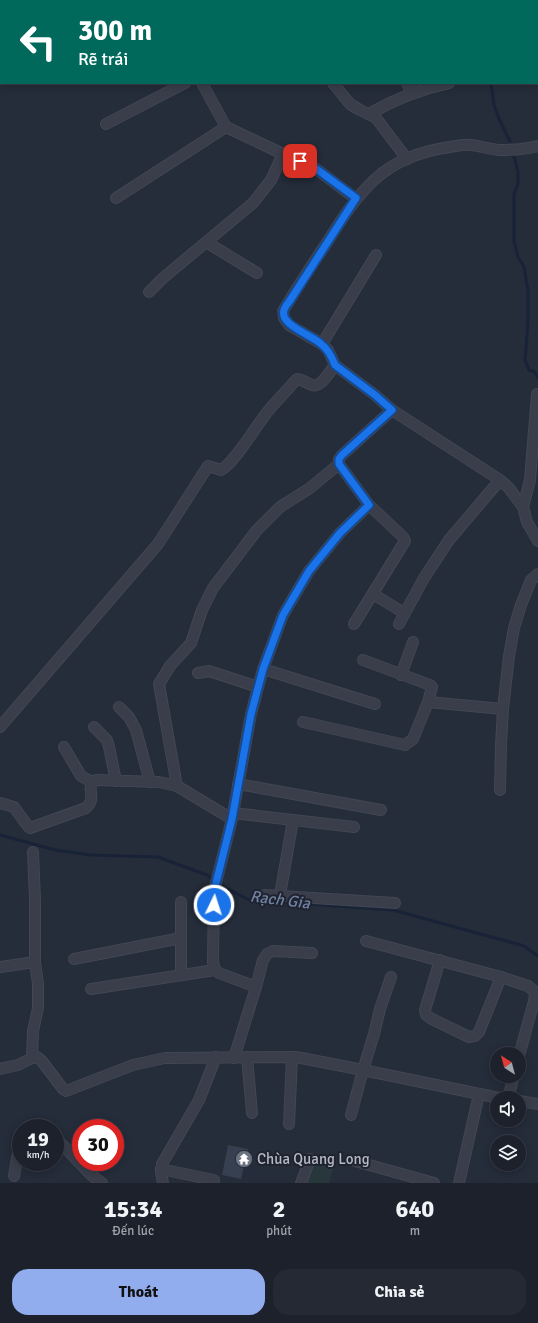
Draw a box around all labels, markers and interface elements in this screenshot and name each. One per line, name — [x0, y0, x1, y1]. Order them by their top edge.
text: 300 m — [78, 14, 152, 48]
icon: left — [12, 16, 64, 68]
text: Rẽ trái — [78, 48, 128, 70]
pin — [283, 144, 317, 178]
icon: arrive — [289, 150, 311, 172]
position arrow — [193, 884, 235, 926]
water label: Rạch Gia — [249, 886, 312, 914]
north arrow — [490, 1047, 526, 1083]
map controls — [490, 1047, 526, 1171]
button: sound — [490, 1091, 526, 1127]
speed limit sign: 30 — [72, 1119, 124, 1171]
text: 19 — [27, 1127, 49, 1152]
button: layers — [490, 1135, 526, 1171]
text: km/h — [27, 1149, 49, 1161]
temple icon: Chùa Quang Long — [234, 1149, 254, 1169]
place label: Chùa Quang Long — [257, 1150, 370, 1168]
text: 15:34 — [104, 1194, 163, 1224]
text: 2 — [273, 1194, 285, 1224]
text: 640 — [395, 1194, 434, 1224]
text: Đến lúc — [112, 1223, 154, 1239]
text: phút — [266, 1223, 292, 1239]
text: m — [410, 1223, 420, 1239]
button: Thoát — [12, 1269, 265, 1315]
button: Chia sẻ — [273, 1269, 526, 1315]

